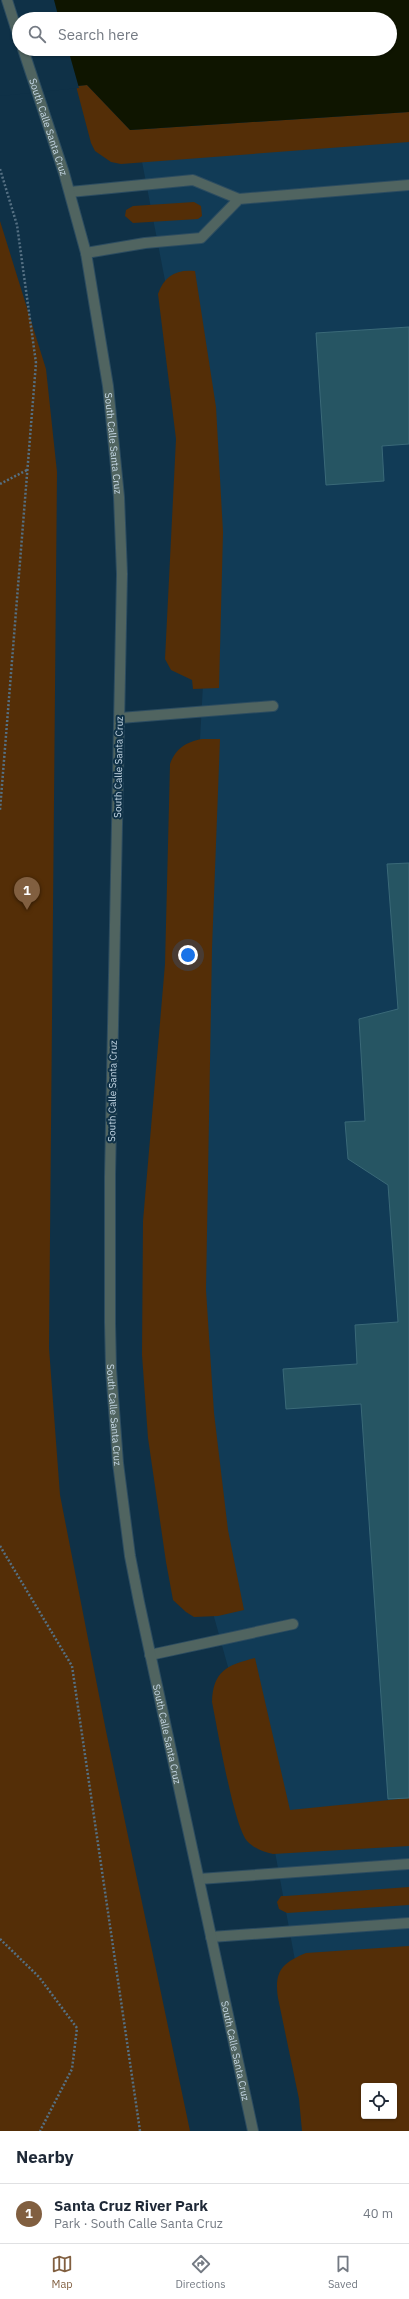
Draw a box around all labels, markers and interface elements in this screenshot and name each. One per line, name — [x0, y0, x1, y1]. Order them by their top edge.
search box — [12, 12, 397, 56]
icon: search — [26, 23, 48, 45]
text: Search here — [58, 25, 138, 44]
street label: South Calle Santa Cruz — [26, 77, 71, 178]
street label: South Calle Santa Cruz — [102, 392, 125, 495]
street label: South Calle Santa Cruz — [111, 716, 126, 818]
pin: 1 — [14, 877, 40, 910]
your location — [178, 945, 198, 965]
street label: South Calle Santa Cruz — [105, 1040, 120, 1142]
street label: South Calle Santa Cruz — [104, 1364, 124, 1467]
street label: South Calle Santa Cruz — [150, 1683, 184, 1786]
street label: South Calle Santa Cruz — [218, 2000, 252, 2102]
map controls — [361, 2083, 397, 2119]
button: locate — [361, 2083, 397, 2119]
text: Nearby — [16, 2146, 74, 2168]
text: Santa Cruz River Park — [54, 2196, 208, 2215]
text: 1 — [25, 2205, 33, 2222]
text: 40 m — [363, 2205, 393, 2222]
text: Park · South Calle Santa Cruz — [54, 2215, 223, 2232]
tab: Map — [51, 2253, 73, 2291]
tab: Directions — [175, 2253, 226, 2291]
tab: Saved — [328, 2253, 358, 2291]

